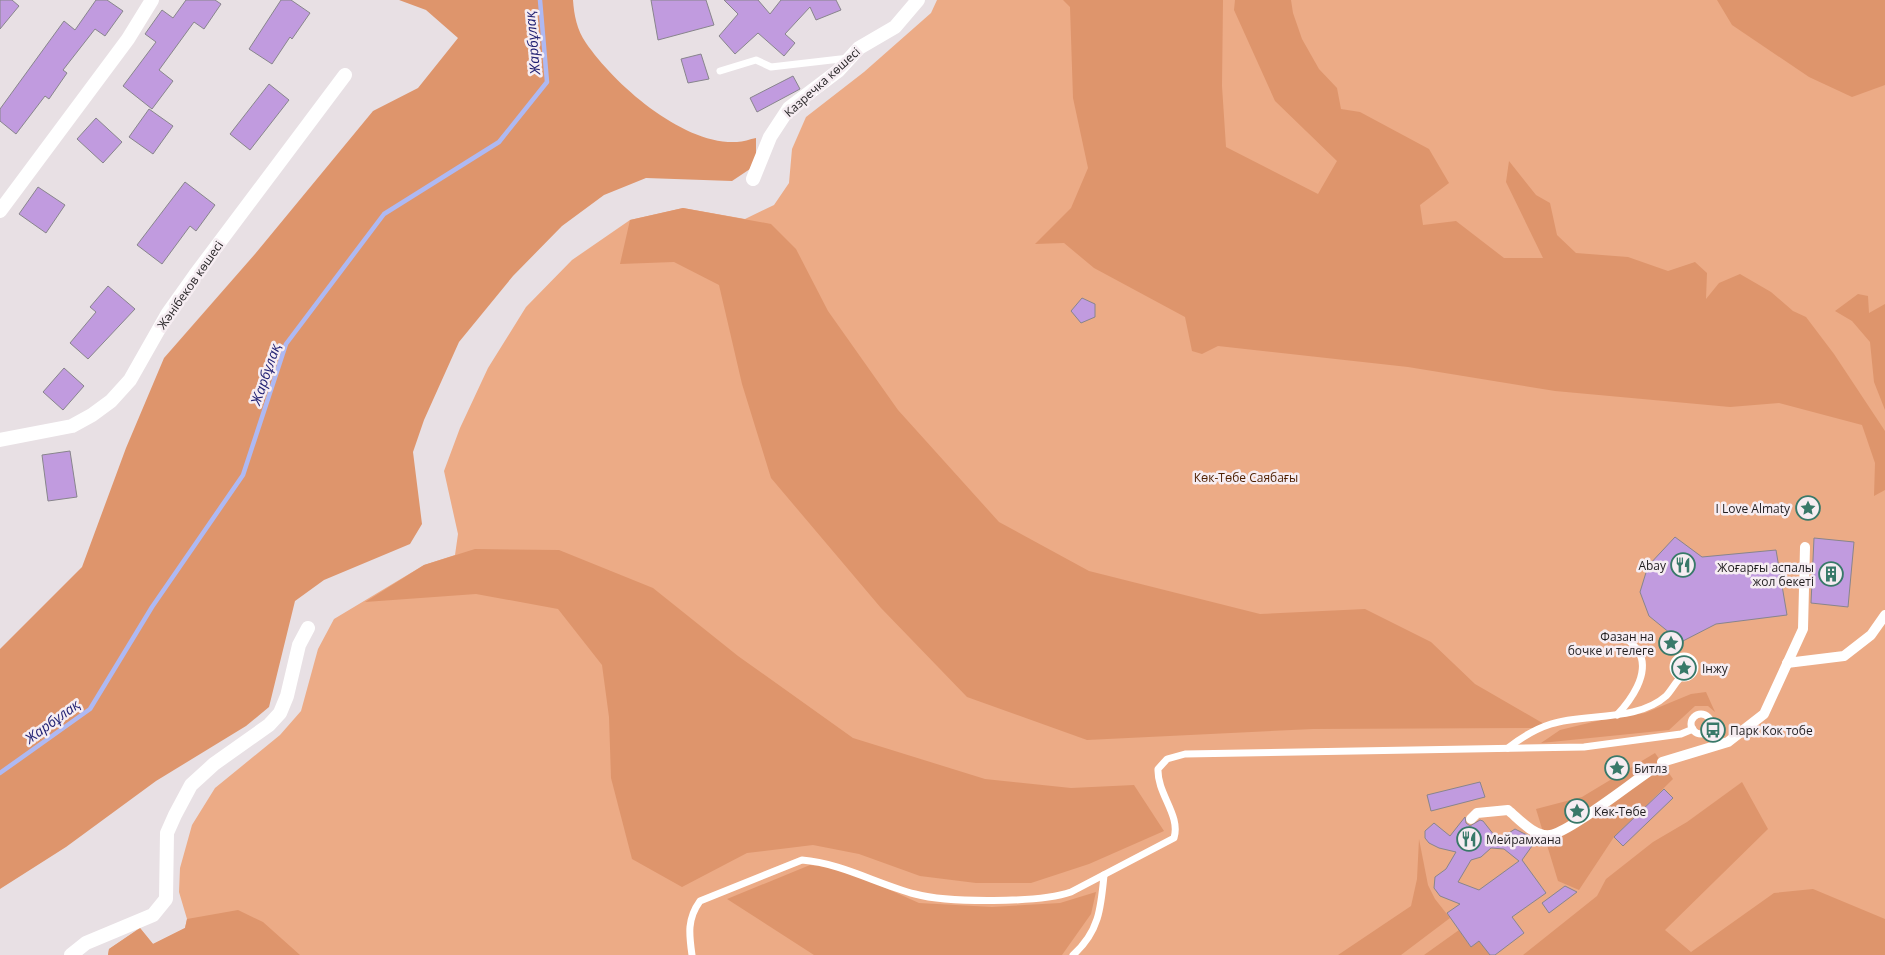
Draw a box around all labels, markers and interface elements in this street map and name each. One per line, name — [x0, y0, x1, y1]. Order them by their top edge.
water label: Жарбұлақ — [520, 10, 544, 77]
street label: Казречка көшесі — [780, 43, 864, 121]
street label: Жәнібеков көшесі — [153, 237, 227, 333]
water label: Жарбұлақ — [245, 340, 285, 408]
park label: Көк-Төбе Саябағы — [1194, 469, 1298, 486]
place icon: I Love Almaty — [1795, 495, 1821, 521]
place label: I Love Almaty — [1716, 500, 1791, 517]
restaurant icon: Abay — [1670, 552, 1696, 578]
place label: Abay — [1638, 557, 1667, 574]
place label: Жоғарғы аспалы жол бекеті — [1717, 559, 1814, 590]
building icon: Жоғарғы аспалы жол бекеті — [1818, 561, 1844, 587]
place label: Фазан на бочке и телеге — [1568, 628, 1654, 659]
place icon: Фазан на бочке и телеге — [1658, 630, 1684, 656]
place icon: Інжу — [1671, 655, 1697, 681]
place label: Інжу — [1702, 660, 1729, 677]
water label: Жарбұлақ — [20, 694, 84, 748]
bus stop icon: Парк Кок тобе — [1700, 717, 1726, 743]
place label: Парк Кок тобе — [1730, 722, 1813, 739]
place icon: Битлз — [1604, 755, 1630, 781]
place label: Битлз — [1634, 760, 1667, 777]
place icon: Көк-Төбе — [1564, 798, 1590, 824]
place label: Көк-Төбе — [1594, 803, 1647, 820]
restaurant icon: Мейрамхана — [1456, 826, 1482, 852]
place label: Мейрамхана — [1486, 831, 1561, 848]

